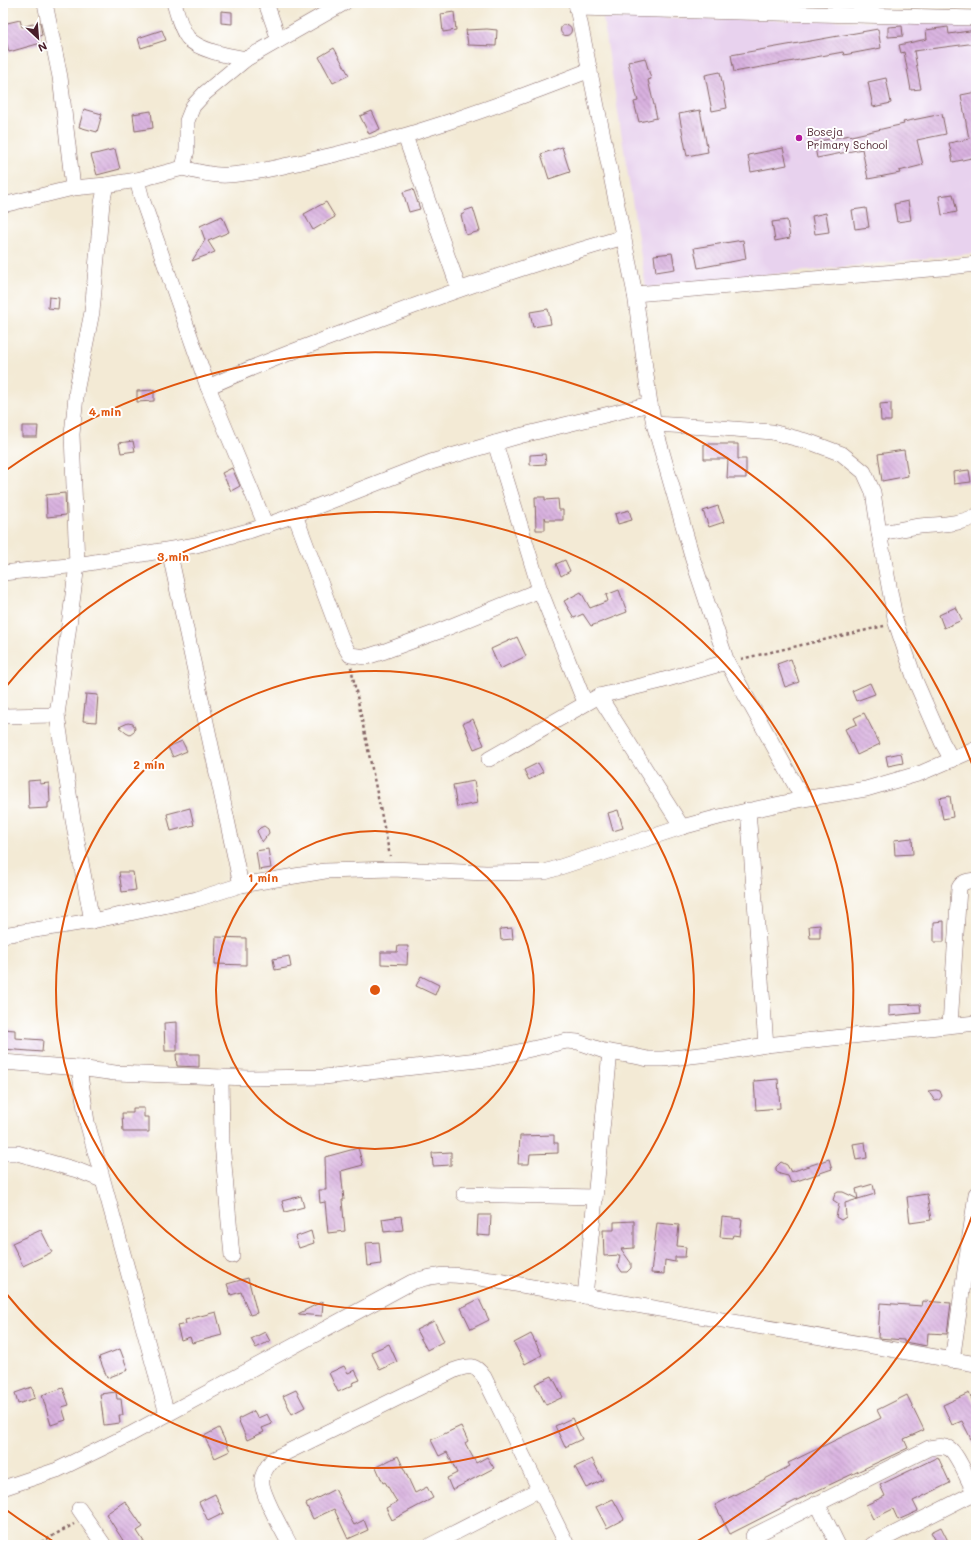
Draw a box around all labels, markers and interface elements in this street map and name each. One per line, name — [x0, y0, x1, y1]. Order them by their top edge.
north arrow — [18, 18, 58, 58]
text: N — [36, 39, 50, 56]
place label: Boseja Primary School — [807, 124, 888, 152]
marker: Boseja Primary School — [794, 133, 804, 143]
text: 4 min — [89, 403, 121, 419]
text: 3 min — [157, 548, 189, 564]
text: 2 min — [133, 756, 165, 772]
text: 1 min — [248, 869, 278, 885]
centre of rings — [368, 983, 382, 997]

